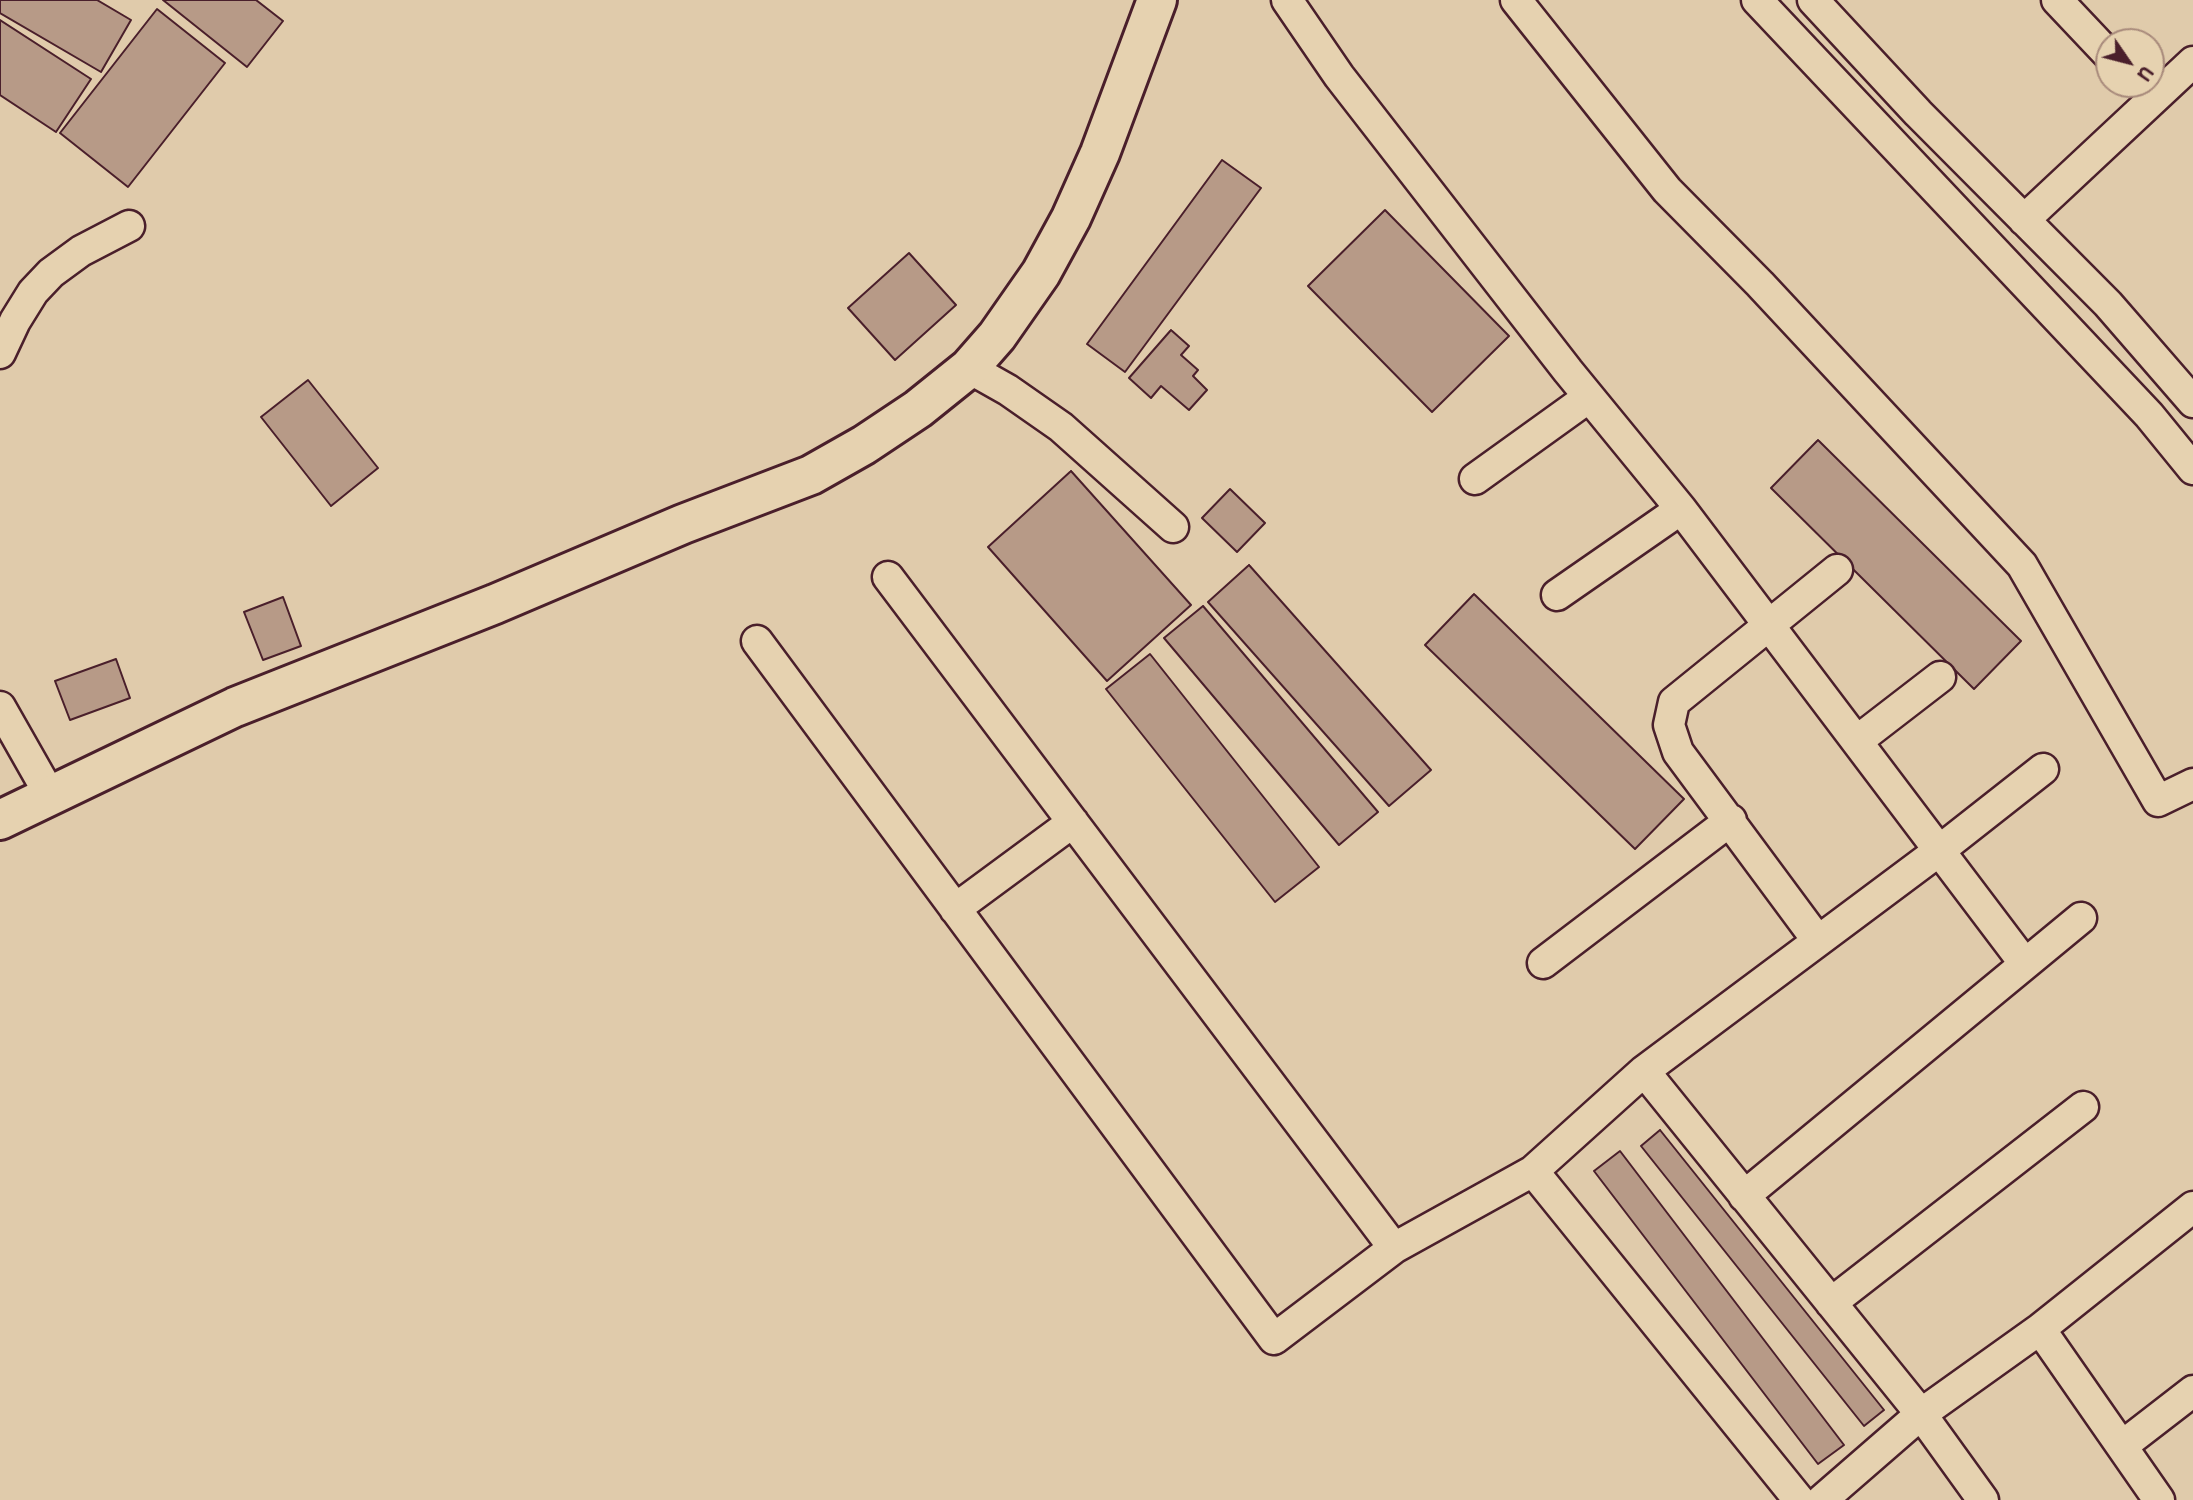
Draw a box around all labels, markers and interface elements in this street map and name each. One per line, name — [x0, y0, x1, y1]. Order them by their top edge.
north arrow — [2095, 28, 2165, 98]
text: U — [2132, 62, 2160, 87]

